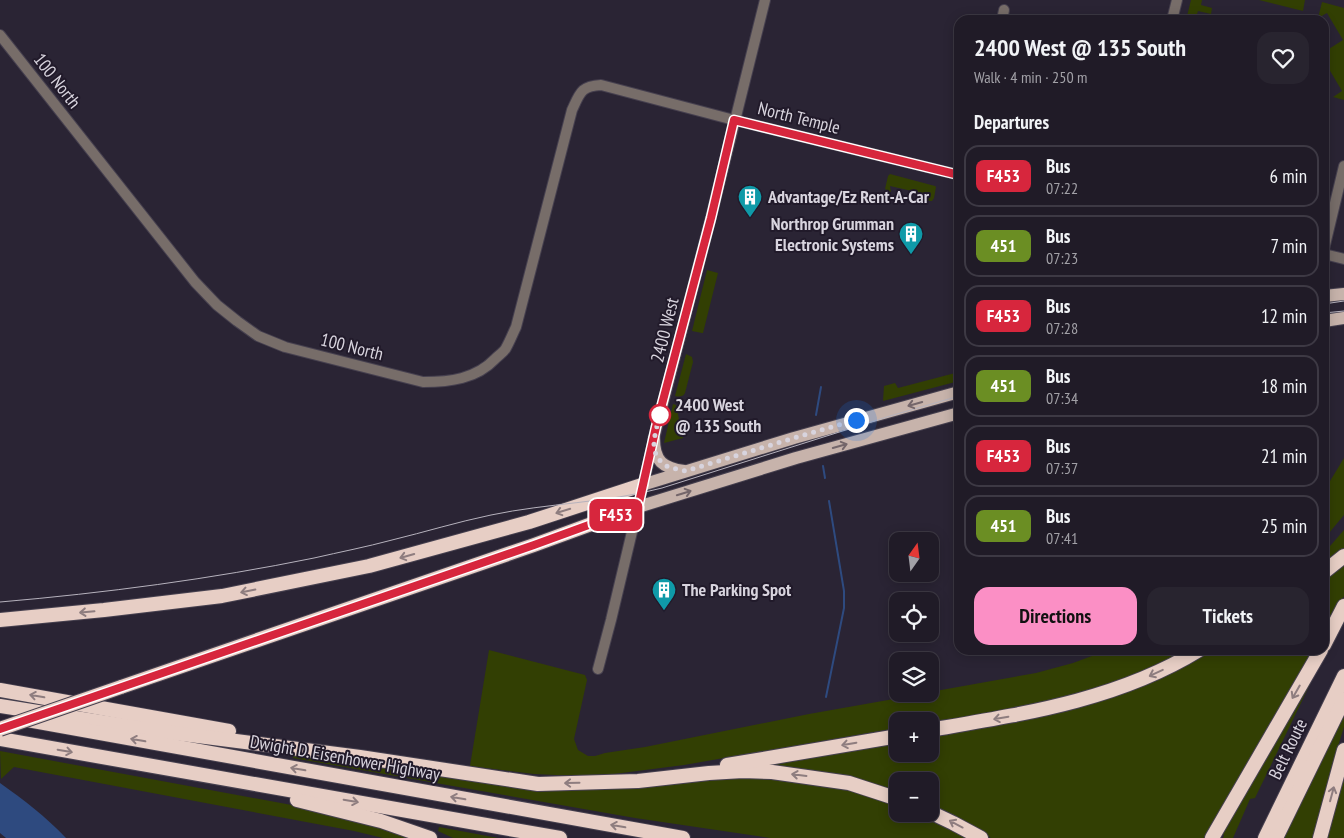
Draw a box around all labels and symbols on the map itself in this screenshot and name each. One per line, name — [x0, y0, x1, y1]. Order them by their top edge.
street label: 100 North — [29, 48, 86, 113]
street label: North Temple — [756, 96, 843, 139]
building icon: Advantage/Ez Rent-A-Car — [737, 184, 763, 218]
place label: Advantage/Ez Rent-A-Car — [767, 185, 930, 208]
place label: Northrop Grumman Electronic Systems — [771, 212, 894, 256]
building icon: Northrop Grumman Electronic Systems — [898, 221, 924, 255]
street label: 2400 West — [645, 295, 684, 365]
street label: 100 North — [318, 328, 386, 365]
place label: 2400 West @ 135 South — [675, 393, 761, 437]
one-way arrow — [908, 399, 924, 409]
marker: 2400 West @ 135 South — [649, 404, 671, 426]
your location — [844, 408, 869, 433]
one-way arrow — [831, 440, 847, 450]
one-way arrow — [676, 487, 692, 497]
line badge: F453 — [581, 499, 651, 531]
one-way arrow — [555, 507, 571, 517]
north arrow — [889, 532, 939, 582]
one-way arrow — [399, 552, 415, 561]
building icon: The Parking Spot — [651, 577, 677, 611]
place label: The Parking Spot — [682, 578, 792, 601]
one-way arrow — [241, 587, 257, 596]
one-way arrow — [79, 607, 95, 617]
one-way arrow — [1149, 668, 1164, 678]
one-way arrow — [1290, 684, 1300, 698]
one-way arrow — [29, 691, 45, 701]
one-way arrow — [993, 713, 1009, 723]
street label: Belt Route — [1263, 715, 1312, 783]
street label: Dwight D. Eisenhower Highway — [248, 729, 442, 786]
one-way arrow — [131, 735, 147, 745]
one-way arrow — [842, 739, 858, 749]
one-way arrow — [57, 746, 73, 756]
one-way arrow — [291, 763, 307, 773]
one-way arrow — [792, 770, 808, 780]
one-way arrow — [564, 778, 580, 788]
one-way arrow — [1328, 786, 1337, 802]
one-way arrow — [451, 792, 467, 802]
one-way arrow — [343, 797, 359, 807]
one-way arrow — [948, 819, 963, 829]
one-way arrow — [611, 821, 627, 831]

